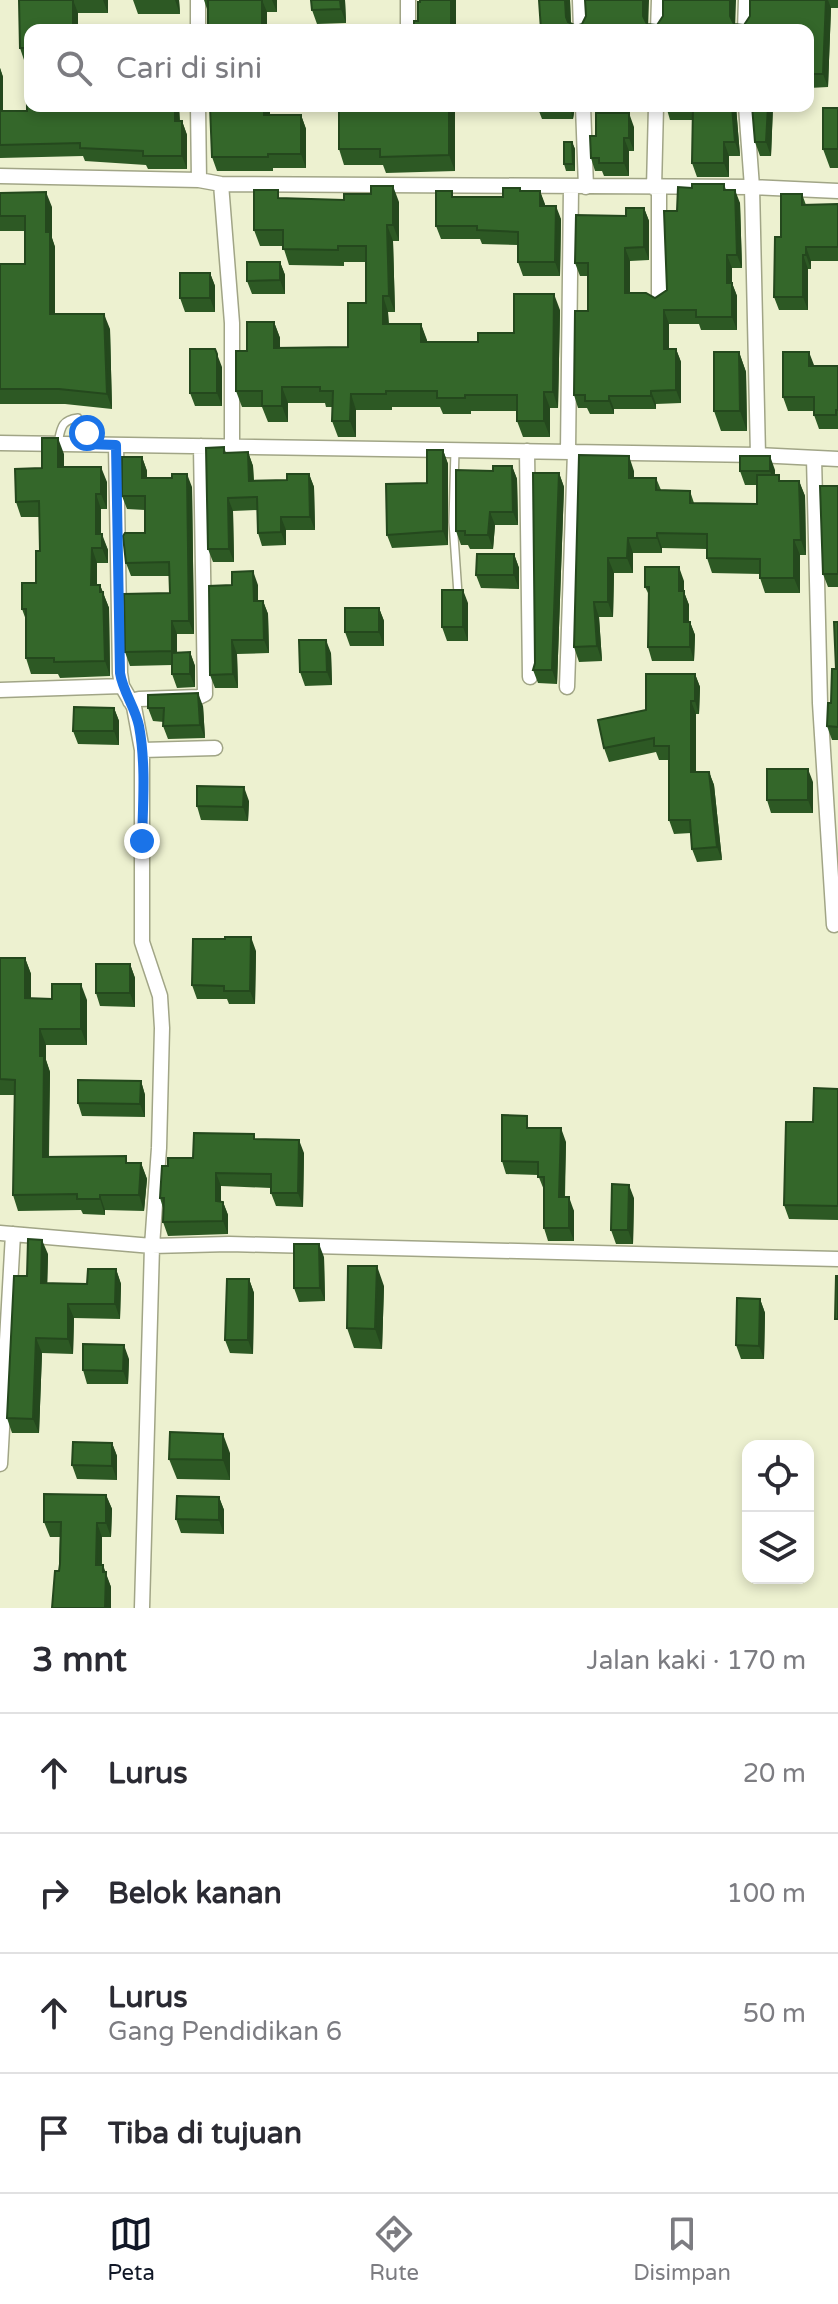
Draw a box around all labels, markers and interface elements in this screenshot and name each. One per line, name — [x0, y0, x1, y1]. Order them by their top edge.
search box — [24, 24, 814, 112]
icon: search — [52, 46, 96, 90]
text: Cari di sini — [116, 50, 262, 87]
route start — [69, 415, 105, 451]
route end — [124, 823, 160, 859]
map controls — [742, 1440, 814, 1584]
button: locate — [742, 1440, 814, 1512]
button: layers — [742, 1512, 814, 1584]
text: 3 mnt — [32, 1640, 127, 1681]
text: Jalan kaki · 170 m — [587, 1645, 806, 1676]
icon: ahead — [32, 1751, 76, 1795]
text: Lurus — [108, 1755, 188, 1792]
text: 20 m — [743, 1758, 806, 1789]
icon: right — [32, 1871, 76, 1915]
text: Belok kanan — [108, 1875, 282, 1912]
text: 100 m — [726, 1878, 806, 1909]
text: Lurus — [108, 1979, 188, 2016]
icon: ahead — [32, 1991, 76, 2035]
text: 50 m — [743, 1998, 806, 2029]
text: Gang Pendidikan 6 — [108, 2016, 342, 2047]
icon: arrive — [32, 2111, 76, 2155]
text: Tiba di tujuan — [108, 2115, 302, 2152]
tab: Peta — [107, 2212, 155, 2286]
tab: Rute — [369, 2212, 419, 2286]
tab: Disimpan — [633, 2212, 731, 2286]

